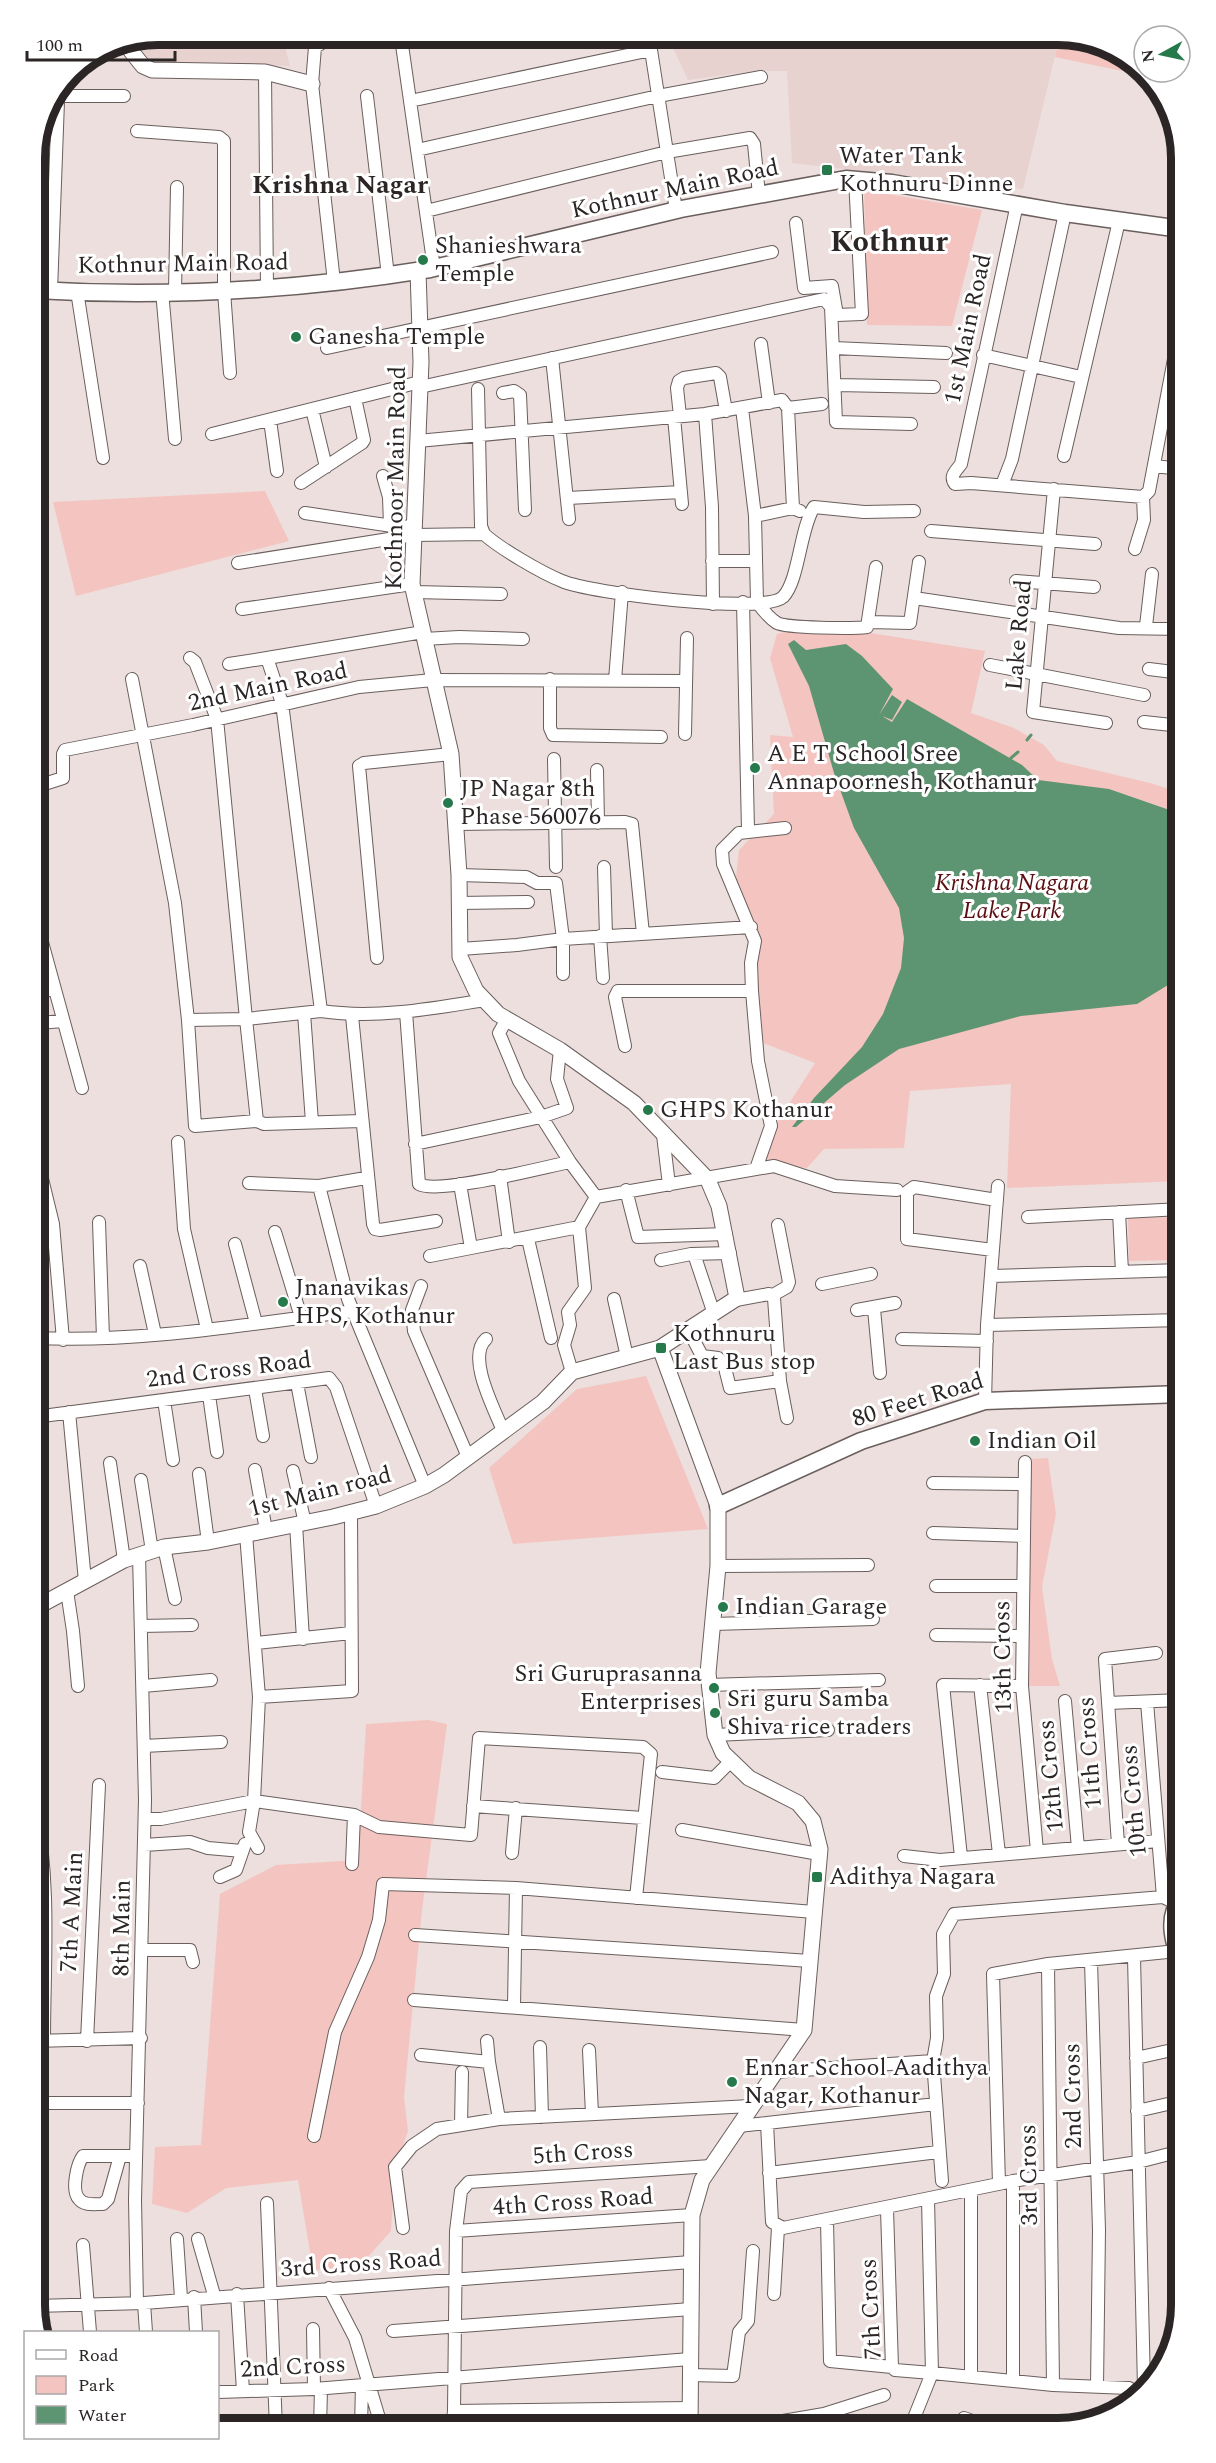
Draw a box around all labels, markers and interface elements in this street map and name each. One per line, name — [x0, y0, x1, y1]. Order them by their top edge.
scale bar — [27, 24, 176, 62]
north arrow — [1132, 24, 1192, 84]
text: 100 m — [36, 32, 83, 59]
text: N — [1135, 48, 1161, 64]
place label: Water Tank Kothnuru Dinne — [839, 138, 1013, 202]
street label: Kothnur Main Road — [568, 149, 782, 229]
marker: Water Tank Kothnuru Dinne — [820, 163, 834, 177]
district label: Krishna Nagar — [252, 165, 429, 205]
district label: Kothnur — [830, 219, 948, 265]
place label: Shanieshwara Temple — [435, 228, 582, 292]
street label: Kothnur Main Road — [77, 244, 289, 284]
street label: 1st Main Road — [934, 250, 1002, 408]
marker: Shanieshwara Temple — [416, 253, 430, 267]
place label: Ganesha Temple — [308, 319, 485, 355]
marker: Ganesha Temple — [289, 330, 303, 344]
street label: Kothnoor Main Road — [376, 366, 416, 590]
street label: Lake Road — [996, 578, 1042, 692]
street label: 2nd Main Road — [185, 653, 351, 721]
place label: A E T School Sree Annapoornesh, Kothanur — [767, 736, 1037, 800]
marker: A E T School Sree Annapoornesh, Kothanur — [748, 761, 762, 775]
place label: JP Nagar 8th Phase 560076 — [460, 771, 601, 835]
marker: JP Nagar 8th Phase 560076 — [441, 796, 455, 810]
park label: Krishna Nagara Lake Park — [935, 865, 1089, 929]
place label: GHPS Kothanur — [660, 1092, 833, 1128]
marker: GHPS Kothanur — [641, 1103, 655, 1117]
place label: Jnanavikas HPS, Kothanur — [295, 1270, 455, 1334]
marker: Jnanavikas HPS, Kothanur — [276, 1295, 290, 1309]
place label: Kothnuru Last Bus stop — [673, 1316, 815, 1380]
marker: Kothnuru Last Bus stop — [654, 1341, 668, 1355]
street label: 2nd Cross Road — [144, 1342, 314, 1398]
street label: 80 Feet Road — [848, 1363, 988, 1437]
place label: Indian Oil — [987, 1423, 1097, 1459]
marker: Indian Oil — [968, 1434, 982, 1448]
street label: 1st Main road — [245, 1457, 395, 1527]
place label: Indian Garage — [735, 1589, 887, 1625]
marker: Indian Garage — [716, 1600, 730, 1614]
street label: 13th Cross — [984, 1600, 1022, 1714]
place label: Sri Guruprasanna Enterprises — [515, 1656, 702, 1720]
marker: Sri Guruprasanna Enterprises — [707, 1681, 721, 1695]
place label: Sri guru Samba Shiva rice traders — [727, 1681, 912, 1745]
street label: 11th Cross — [1068, 1695, 1112, 1811]
marker: Sri guru Samba Shiva rice traders — [708, 1706, 722, 1720]
street label: 12th Cross — [1028, 1718, 1074, 1834]
street label: 10th Cross — [1111, 1743, 1157, 1859]
street label: 7th A Main — [51, 1851, 93, 1973]
place label: Adithya Nagara — [829, 1859, 996, 1895]
marker: Adithya Nagara — [810, 1870, 824, 1884]
street label: 8th Main — [103, 1879, 141, 1977]
street label: 2nd Cross — [1054, 2043, 1092, 2149]
place label: Ennar School Aadithya Nagar, Kothanur — [744, 2050, 989, 2114]
marker: Ennar School Aadithya Nagar, Kothanur — [725, 2075, 739, 2089]
street label: 3rd Cross — [1010, 2124, 1048, 2226]
street label: 5th Cross — [531, 2132, 635, 2174]
street label: 4th Cross Road — [491, 2178, 655, 2226]
street label: 3rd Cross Road — [279, 2240, 443, 2288]
street label: 7th Cross — [850, 2258, 892, 2360]
legend — [24, 2331, 219, 2439]
text: Road — [78, 2342, 119, 2369]
street label: 2nd Cross — [239, 2346, 347, 2388]
text: Park — [78, 2372, 115, 2399]
text: Water — [78, 2402, 126, 2429]

